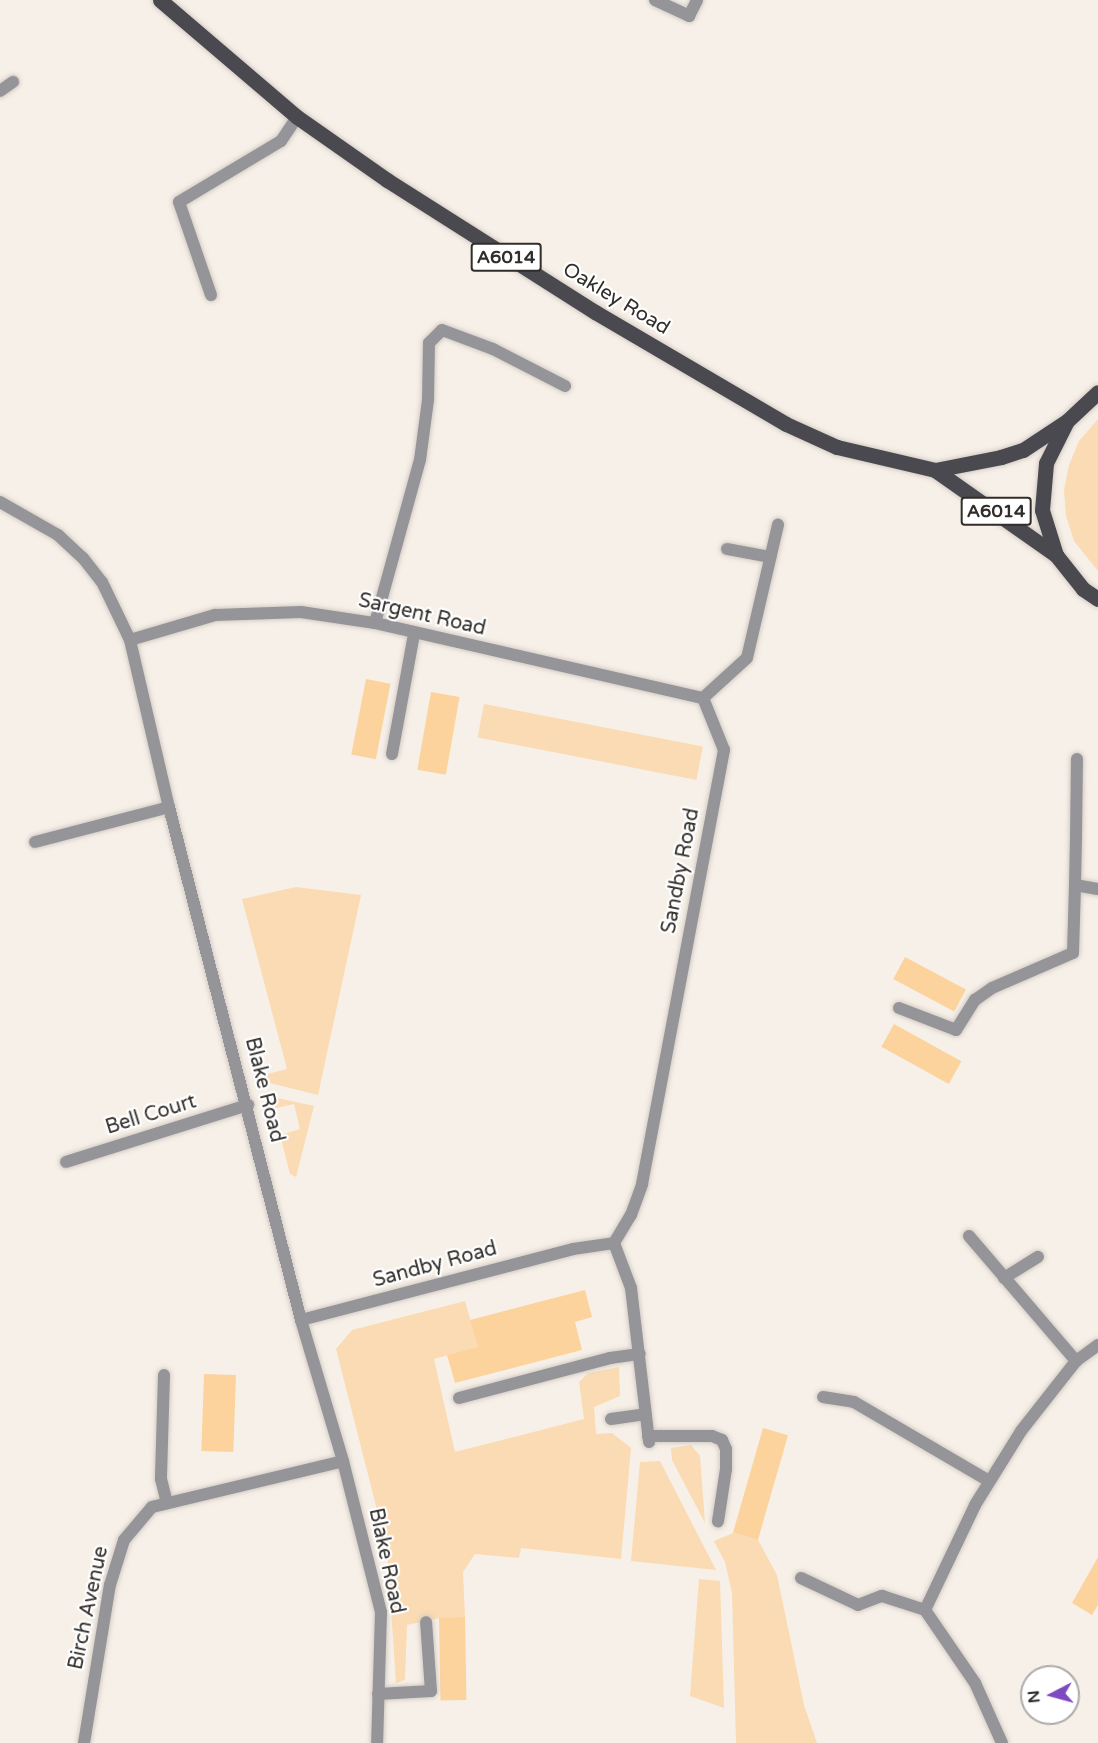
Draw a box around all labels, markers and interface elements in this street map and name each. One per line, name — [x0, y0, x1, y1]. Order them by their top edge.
road number: A6014 — [470, 242, 542, 272]
street label: Oakley Road — [558, 258, 674, 340]
road number: A6014 — [960, 496, 1032, 526]
street label: Sargent Road — [356, 589, 488, 641]
street label: Sandby Road — [657, 806, 705, 936]
street label: Blake Road — [239, 1035, 289, 1145]
street label: Bell Court — [103, 1090, 199, 1140]
street label: Sandby Road — [371, 1237, 499, 1293]
street label: Blake Road — [363, 1506, 409, 1616]
street label: Birch Avenue — [64, 1544, 114, 1672]
north arrow — [1020, 1665, 1080, 1725]
text: N — [1023, 1689, 1045, 1704]

